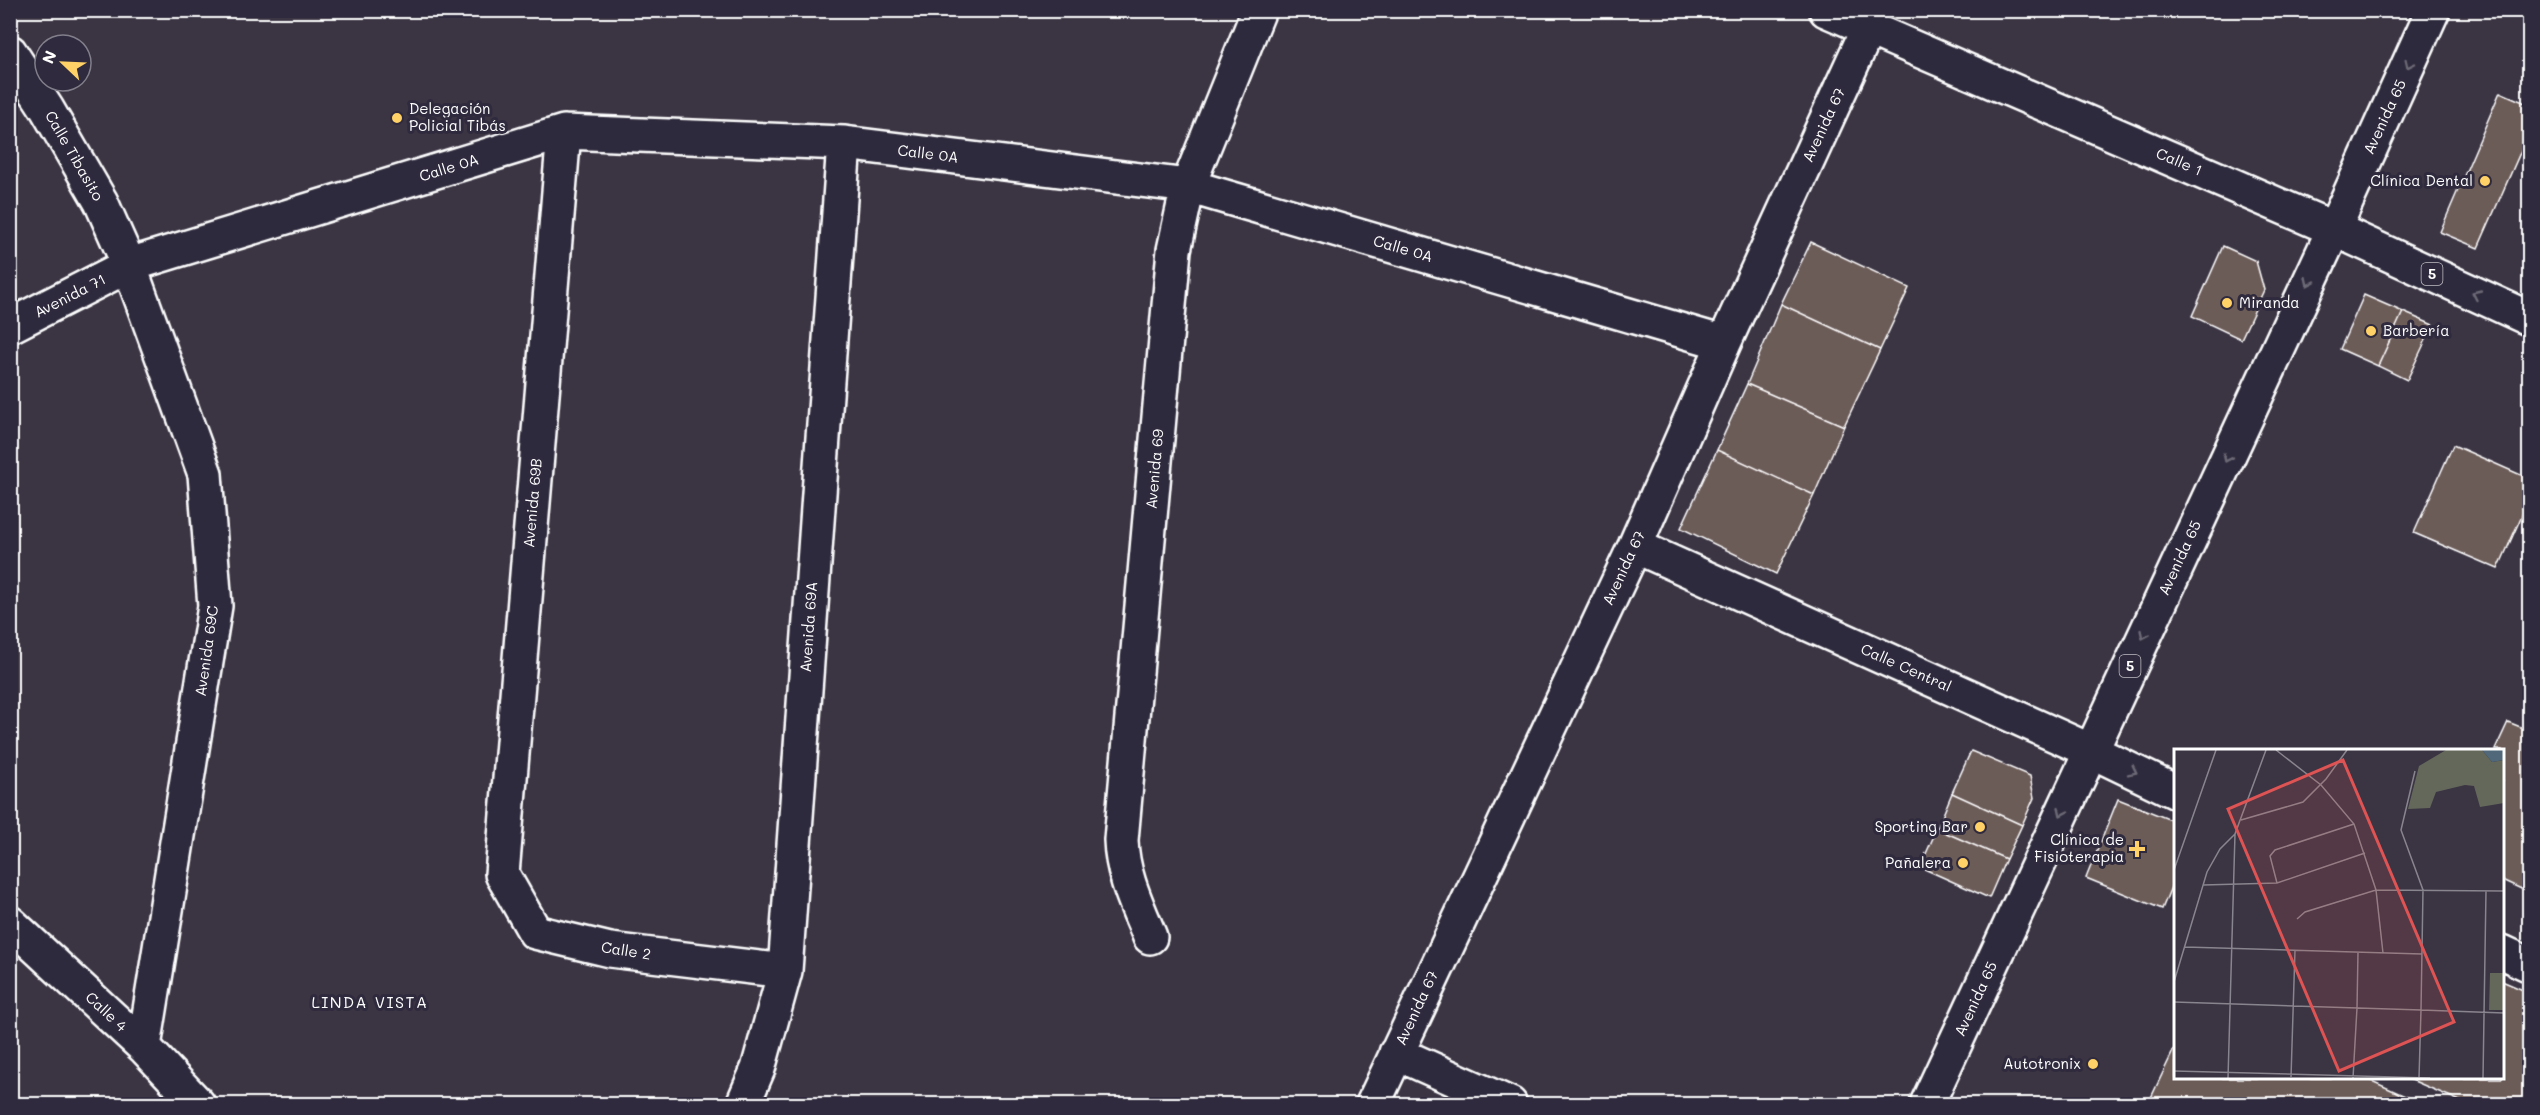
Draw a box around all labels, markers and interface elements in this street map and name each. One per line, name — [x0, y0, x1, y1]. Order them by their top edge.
north arrow — [33, 33, 93, 93]
text: N — [37, 47, 61, 67]
one-way arrow — [2404, 57, 2416, 68]
street label: Avenida 65 — [2358, 76, 2410, 157]
street label: Avenida 67 — [1797, 84, 1849, 165]
place label: Delegación Policial Tibás — [409, 98, 506, 135]
street label: Calle Tibasito — [41, 107, 109, 204]
marker: Delegación Policial Tibás — [390, 111, 404, 125]
street label: Calle 0A — [896, 139, 960, 167]
street label: Calle 1 — [2153, 142, 2206, 180]
street label: Calle 0A — [416, 149, 481, 186]
place label: Clínica Dental — [2370, 170, 2473, 190]
marker: Clínica Dental — [2478, 174, 2492, 188]
street label: Calle 0A — [1371, 230, 1436, 266]
road number: 5 — [2422, 263, 2442, 285]
street label: Avenida 71 — [30, 269, 109, 322]
one-way arrow — [2304, 275, 2316, 286]
one-way arrow — [2472, 290, 2483, 302]
place label: Miranda — [2239, 292, 2300, 312]
marker: Miranda — [2220, 296, 2234, 310]
place label: Barbería — [2383, 320, 2450, 340]
marker: Barbería — [2364, 324, 2378, 338]
street label: Avenida 69 — [1141, 428, 1167, 510]
one-way arrow — [2222, 452, 2234, 463]
street label: Avenida 69B — [518, 457, 546, 549]
street label: Avenida 65 — [2153, 517, 2205, 598]
street label: Avenida 67 — [1597, 527, 1649, 608]
street label: Avenida 69A — [795, 581, 821, 673]
street label: Avenida 69C — [190, 604, 222, 697]
one-way arrow — [2140, 629, 2152, 640]
street label: Calle Central — [1858, 638, 1955, 696]
road number: 5 — [2120, 655, 2140, 677]
inset map — [2174, 749, 2504, 1079]
one-way arrow — [2127, 764, 2138, 776]
one-way arrow — [2058, 806, 2070, 817]
place label: Sporting Bar — [1875, 816, 1968, 836]
marker: Sporting Bar — [1973, 820, 1987, 834]
place label: Clínica de Fisioterapia — [2034, 829, 2124, 866]
marker: Clínica de Fisioterapia — [2128, 840, 2146, 858]
place label: Pañalera — [1885, 852, 1951, 872]
marker: Pañalera — [1956, 856, 1970, 870]
street label: Calle 2 — [600, 936, 652, 964]
street label: Avenida 65 — [1949, 958, 2001, 1039]
street label: Avenida 67 — [1390, 967, 1442, 1048]
street label: Calle 4 — [81, 987, 132, 1036]
district label: LINDA VISTA — [311, 991, 429, 1012]
place label: Autotronix — [2003, 1053, 2081, 1073]
marker: Autotronix — [2086, 1057, 2100, 1071]

